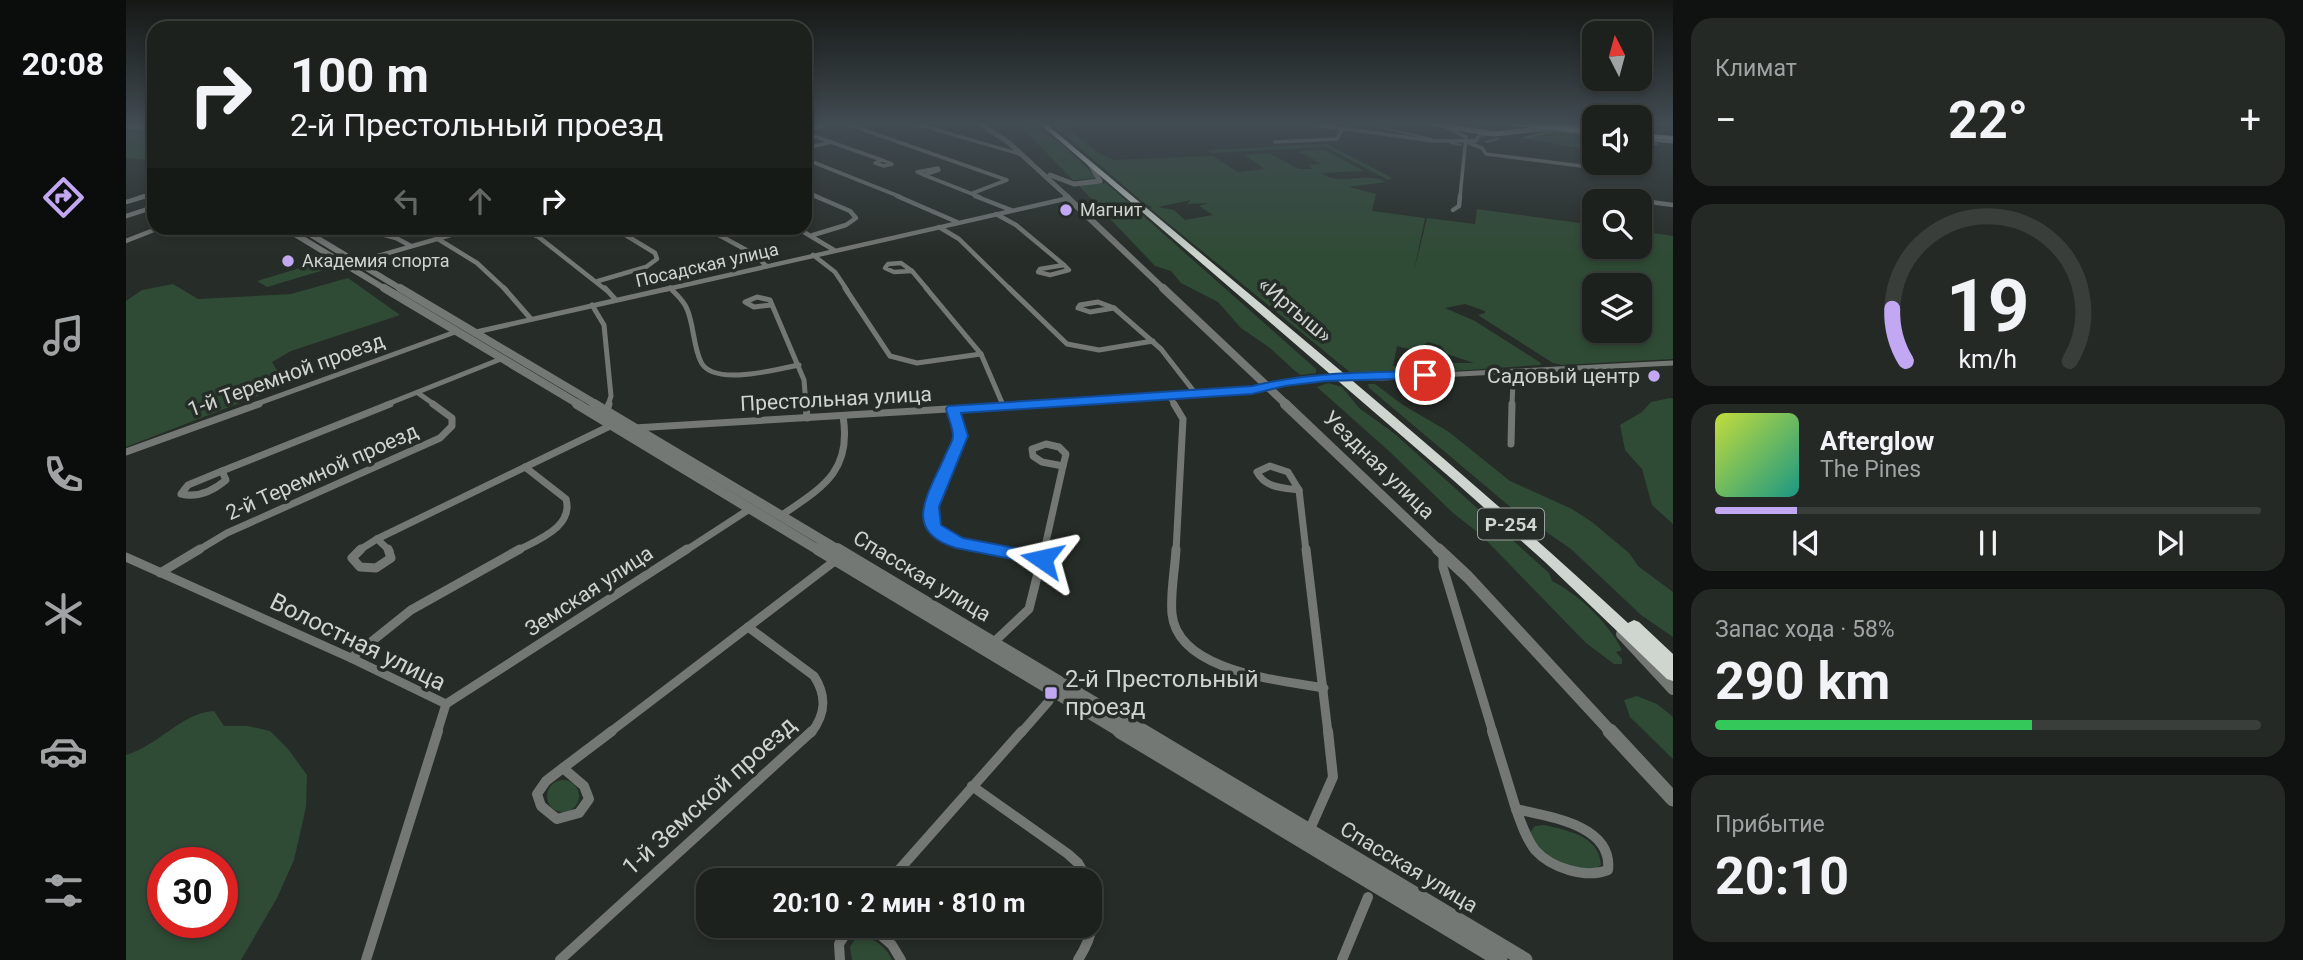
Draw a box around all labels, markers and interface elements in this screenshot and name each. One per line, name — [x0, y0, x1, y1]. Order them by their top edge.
north arrow — [1582, 21, 1652, 91]
map controls — [1582, 21, 1652, 343]
text: 20:08 — [22, 45, 104, 83]
text: 100 m — [290, 47, 429, 104]
icon: right — [175, 49, 266, 140]
text: Климат — [1715, 55, 1797, 82]
text: 22° — [1948, 90, 2028, 151]
text: − — [1715, 98, 1737, 142]
text: + — [2239, 98, 2261, 142]
button: sound — [1582, 105, 1652, 175]
text: 2-й Престольный проезд — [290, 106, 663, 144]
icon: directions — [39, 173, 88, 222]
icon: left — [388, 182, 426, 220]
icon: ahead — [461, 182, 499, 220]
icon: right — [534, 182, 572, 220]
button: search — [1582, 189, 1652, 259]
place label: Магнит — [1080, 199, 1143, 220]
marker: Магнит — [1058, 202, 1074, 218]
street label: Посадская улица — [633, 238, 780, 291]
place label: Академия спорта — [302, 250, 450, 271]
marker: Академия спорта — [280, 253, 296, 269]
text: 19 — [1946, 263, 2030, 349]
street label: «Иртыш» — [1253, 272, 1337, 348]
button: layers — [1582, 273, 1652, 343]
icon: music — [39, 311, 88, 360]
street label: 1-й Теремной проезд — [184, 328, 388, 422]
text: km/h — [1959, 344, 2017, 373]
pin — [1395, 345, 1455, 405]
icon: arrive — [1406, 356, 1444, 394]
place label: Садовый центр — [1487, 364, 1640, 388]
marker: Садовый центр — [1646, 368, 1662, 384]
street label: Престольная улица — [740, 382, 932, 416]
street label: Уездная улица — [1319, 406, 1439, 524]
street label: 2-й Теремной проезд — [222, 419, 422, 525]
text: Afterglow — [1820, 426, 1934, 456]
icon: phone — [39, 450, 88, 499]
text: The Pines — [1820, 456, 1921, 483]
road number: Р-254 — [1478, 509, 1544, 540]
position arrow — [1005, 522, 1079, 596]
icon: previous — [1787, 524, 1825, 562]
icon: pause — [1969, 524, 2007, 562]
icon: next — [2151, 524, 2189, 562]
street label: Спасская улица — [849, 525, 995, 627]
street label: Земская улица — [521, 541, 657, 641]
street label: Волостная улица — [266, 587, 450, 697]
icon: climate — [39, 589, 88, 638]
text: Запас хода · 58% — [1715, 616, 1895, 643]
text: 290 km — [1715, 651, 1890, 712]
place label: 2-й Престольный проезд — [1065, 665, 1259, 721]
marker: 2-й Престольный проезд — [1043, 685, 1059, 701]
street label: 1-й Земской проезд — [616, 711, 802, 881]
icon: car — [39, 727, 88, 776]
text: Прибытие — [1715, 811, 1825, 838]
street label: Спасская улица — [1336, 816, 1482, 918]
text: 20:10 — [1715, 846, 1849, 907]
speed limit sign: 30 — [147, 847, 238, 938]
icon: filters — [39, 866, 88, 915]
text: 20:10 · 2 мин · 810 m — [773, 888, 1025, 918]

